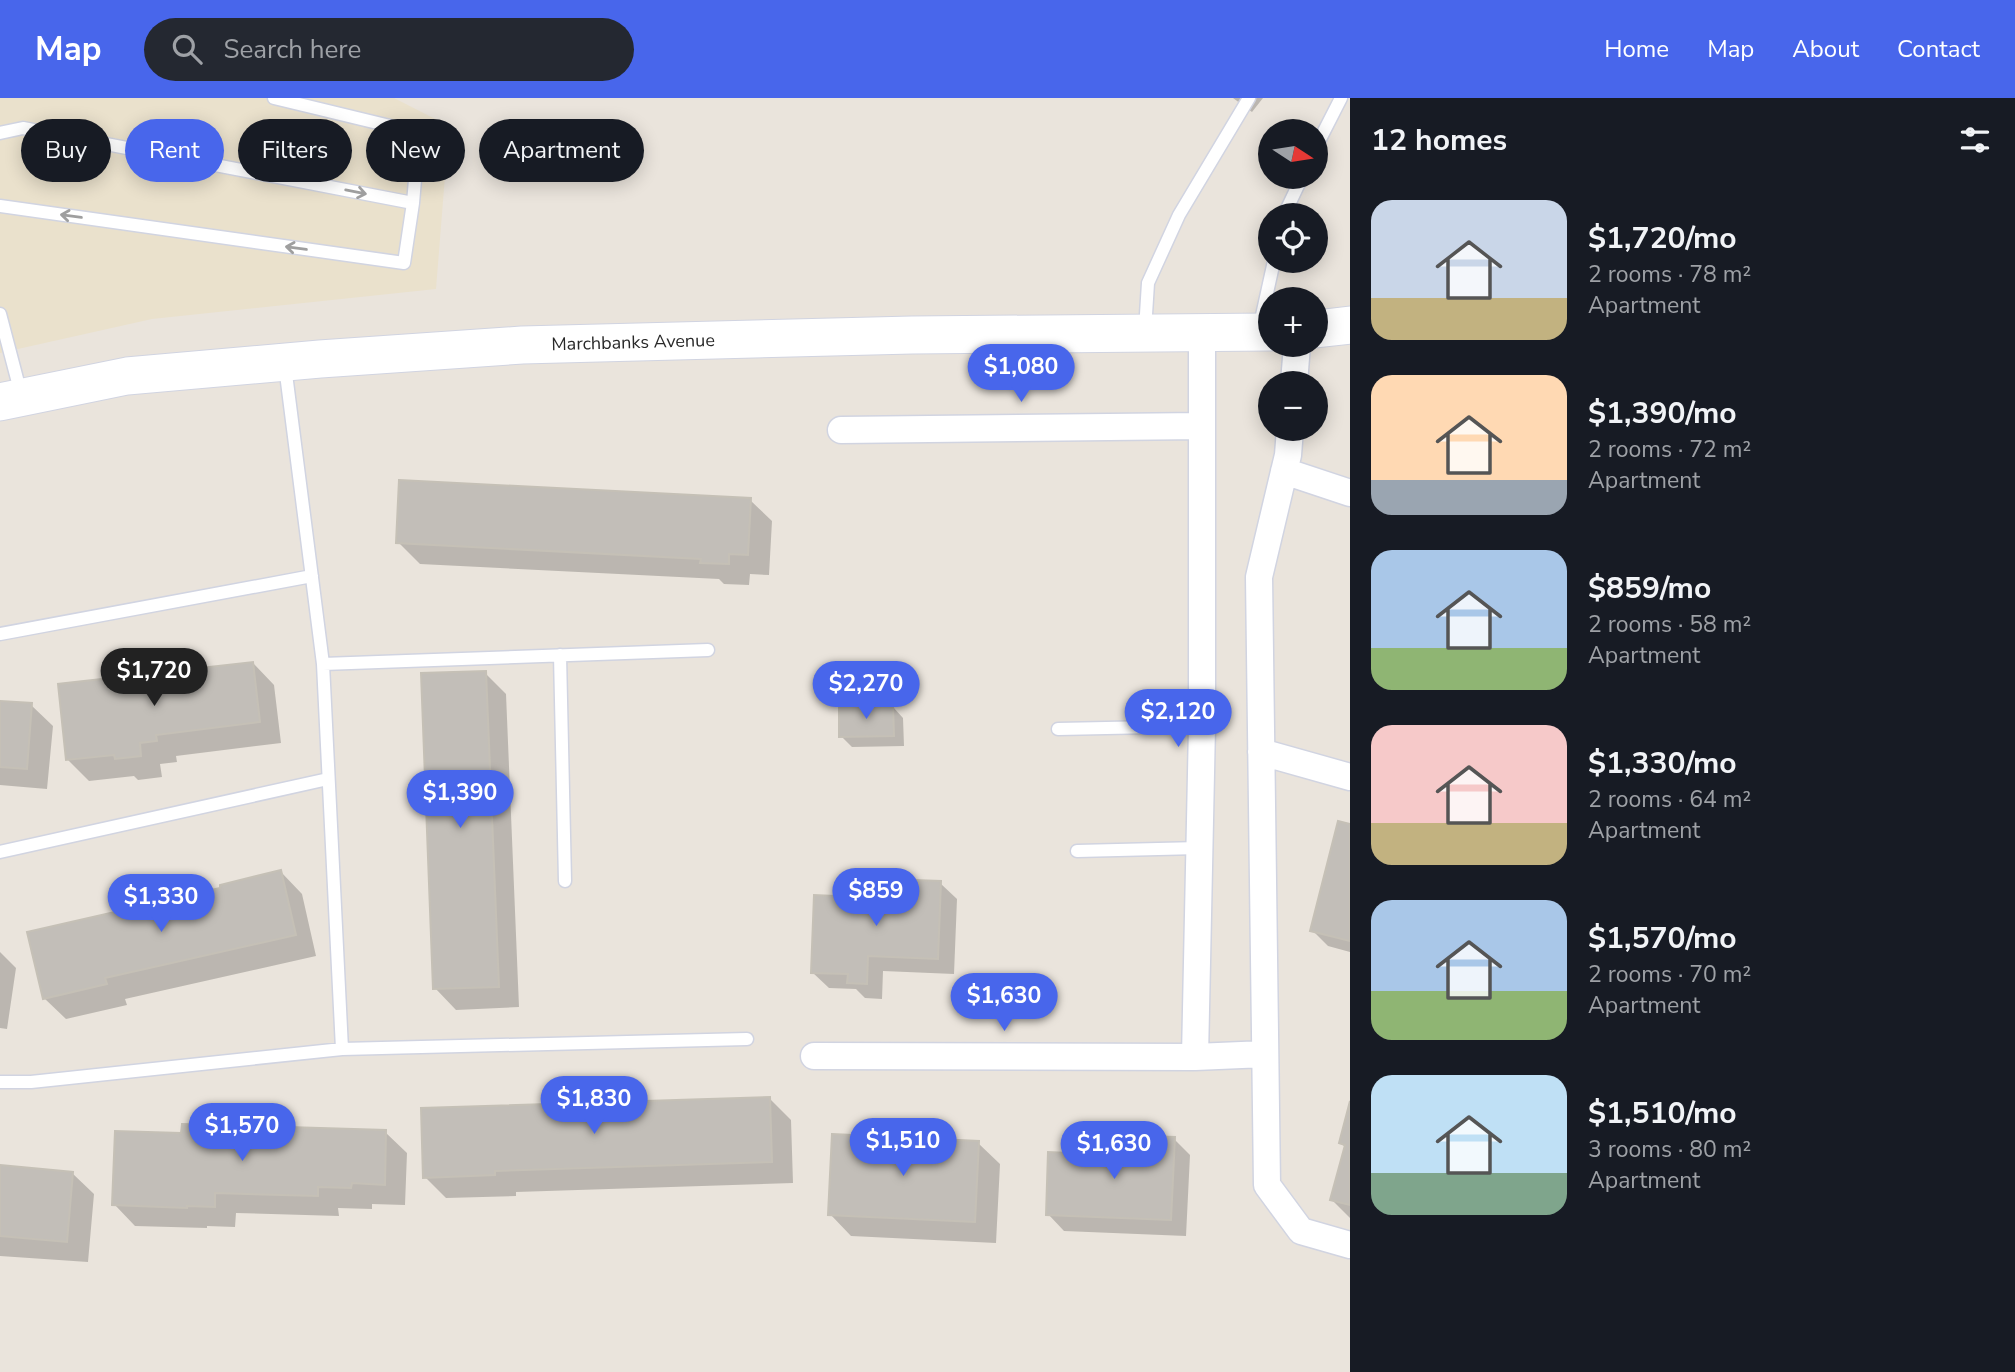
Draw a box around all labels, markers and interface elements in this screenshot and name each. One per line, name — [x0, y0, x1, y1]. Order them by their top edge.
search box — [144, 18, 634, 81]
text: Map — [35, 27, 102, 72]
icon: search — [168, 30, 206, 68]
text: Search here — [224, 32, 361, 67]
text: Home — [1604, 33, 1669, 65]
text: Map — [1707, 33, 1754, 65]
text: About — [1792, 33, 1859, 65]
text: Contact — [1897, 33, 1980, 65]
chip: Buy — [21, 119, 111, 182]
chip: Rent — [125, 119, 224, 182]
chip: Filters — [238, 119, 352, 182]
chip: New — [366, 119, 465, 182]
chip: Apartment — [479, 119, 644, 182]
north arrow — [1258, 119, 1328, 189]
map controls — [1258, 119, 1328, 441]
text: 12 homes — [1371, 120, 1507, 161]
icon: filters — [1956, 121, 1994, 159]
one-way arrow — [344, 186, 367, 199]
button: locate — [1258, 203, 1328, 273]
one-way arrow — [60, 210, 83, 223]
text: $1,720/mo — [1588, 218, 1737, 259]
icon: home — [1427, 228, 1511, 312]
one-way arrow — [285, 241, 308, 254]
text: 2 rooms · 78 m² — [1588, 259, 1751, 290]
button: + — [1258, 287, 1328, 357]
text: Apartment — [1588, 290, 1700, 321]
street label: Marchbanks Avenue — [551, 328, 715, 356]
pin: $1,080 — [964, 344, 1078, 404]
text: $1,080 — [984, 351, 1058, 382]
button: − — [1258, 371, 1328, 441]
text: $1,390/mo — [1588, 393, 1737, 434]
icon: home — [1427, 403, 1511, 487]
text: 2 rooms · 72 m² — [1588, 434, 1751, 465]
text: Apartment — [1588, 465, 1700, 496]
text: $859/mo — [1588, 568, 1711, 609]
icon: home — [1427, 578, 1511, 662]
text: 2 rooms · 58 m² — [1588, 609, 1751, 640]
text: Apartment — [1588, 640, 1700, 671]
pin: $1,720 — [97, 648, 211, 708]
text: $1,720 — [117, 655, 191, 686]
pin: $2,270 — [809, 662, 923, 721]
text: $2,270 — [829, 668, 903, 699]
pin: $2,120 — [1121, 690, 1235, 749]
text: $2,120 — [1141, 696, 1215, 727]
text: $1,330/mo — [1588, 743, 1737, 784]
icon: home — [1427, 753, 1511, 837]
pin: $1,390 — [403, 770, 517, 830]
text: $1,390 — [423, 777, 497, 808]
text: 2 rooms · 64 m² — [1588, 784, 1751, 815]
text: Apartment — [1588, 815, 1700, 846]
pin: $859 — [835, 868, 917, 928]
pin: $1,330 — [104, 874, 218, 934]
text: $859 — [848, 875, 904, 906]
text: $1,330 — [124, 881, 198, 912]
text: $1,570/mo — [1588, 918, 1737, 959]
icon: home — [1427, 928, 1511, 1012]
text: 2 rooms · 70 m² — [1588, 959, 1751, 990]
pin: $1,630 — [947, 974, 1061, 1033]
text: $1,630 — [967, 980, 1041, 1011]
text: Apartment — [1588, 990, 1700, 1021]
pin: $1,830 — [537, 1076, 651, 1136]
text: $1,830 — [557, 1083, 631, 1114]
text: $1,510/mo — [1588, 1093, 1737, 1134]
icon: home — [1427, 1103, 1511, 1187]
pin: $1,570 — [185, 1104, 299, 1163]
text: $1,570 — [205, 1110, 279, 1141]
pin: $1,510 — [846, 1118, 960, 1178]
pin: $1,630 — [1057, 1122, 1171, 1181]
text: $1,510 — [866, 1125, 940, 1156]
text: $1,630 — [1077, 1128, 1151, 1159]
text: 3 rooms · 80 m² — [1588, 1134, 1751, 1165]
text: Apartment — [1588, 1165, 1700, 1196]

